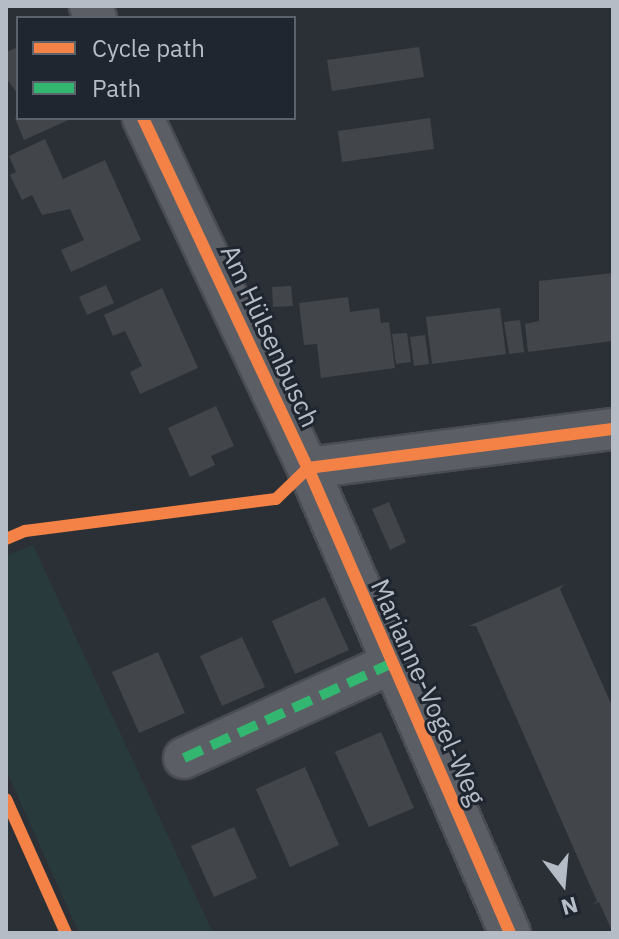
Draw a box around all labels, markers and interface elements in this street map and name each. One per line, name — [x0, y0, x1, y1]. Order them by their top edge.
legend — [16, 16, 296, 120]
text: Cycle path — [92, 32, 205, 64]
text: Path — [92, 72, 141, 104]
street label: Am Hülsenbusch — [214, 240, 326, 432]
street label: Marianne-Vogel-Weg — [364, 574, 492, 810]
north arrow — [523, 843, 603, 923]
text: N — [558, 890, 581, 923]

